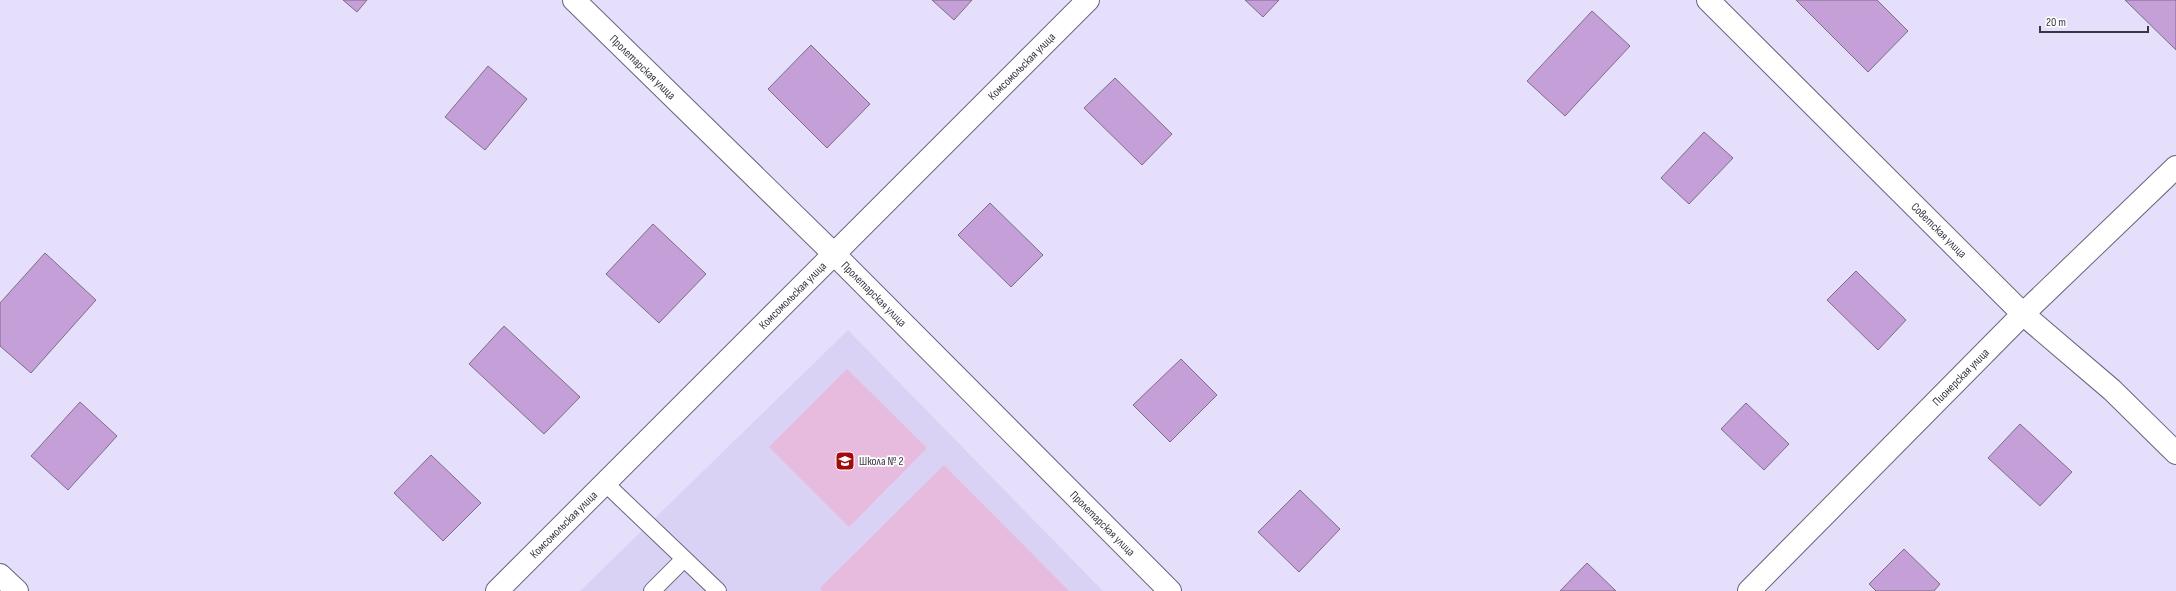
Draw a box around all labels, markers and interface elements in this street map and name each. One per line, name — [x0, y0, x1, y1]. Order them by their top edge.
scale bar — [2040, 8, 2148, 34]
text: 20 m — [2046, 15, 2066, 30]
street label: Комсомольская улица — [985, 29, 1059, 103]
street label: Пролетарская улица — [607, 32, 679, 103]
street label: Советская улица — [1908, 199, 1970, 261]
street label: Комсомольская улица — [756, 258, 830, 332]
street label: Пролетарская улица — [838, 258, 910, 330]
street label: Пионерская улица — [1929, 345, 1993, 409]
school or university icon: Школа № 2 — [834, 450, 856, 472]
place label: Школа № 2 — [859, 454, 903, 469]
street label: Комсомольская улица — [527, 487, 601, 561]
street label: Пролетарская улица — [1067, 488, 1139, 560]

